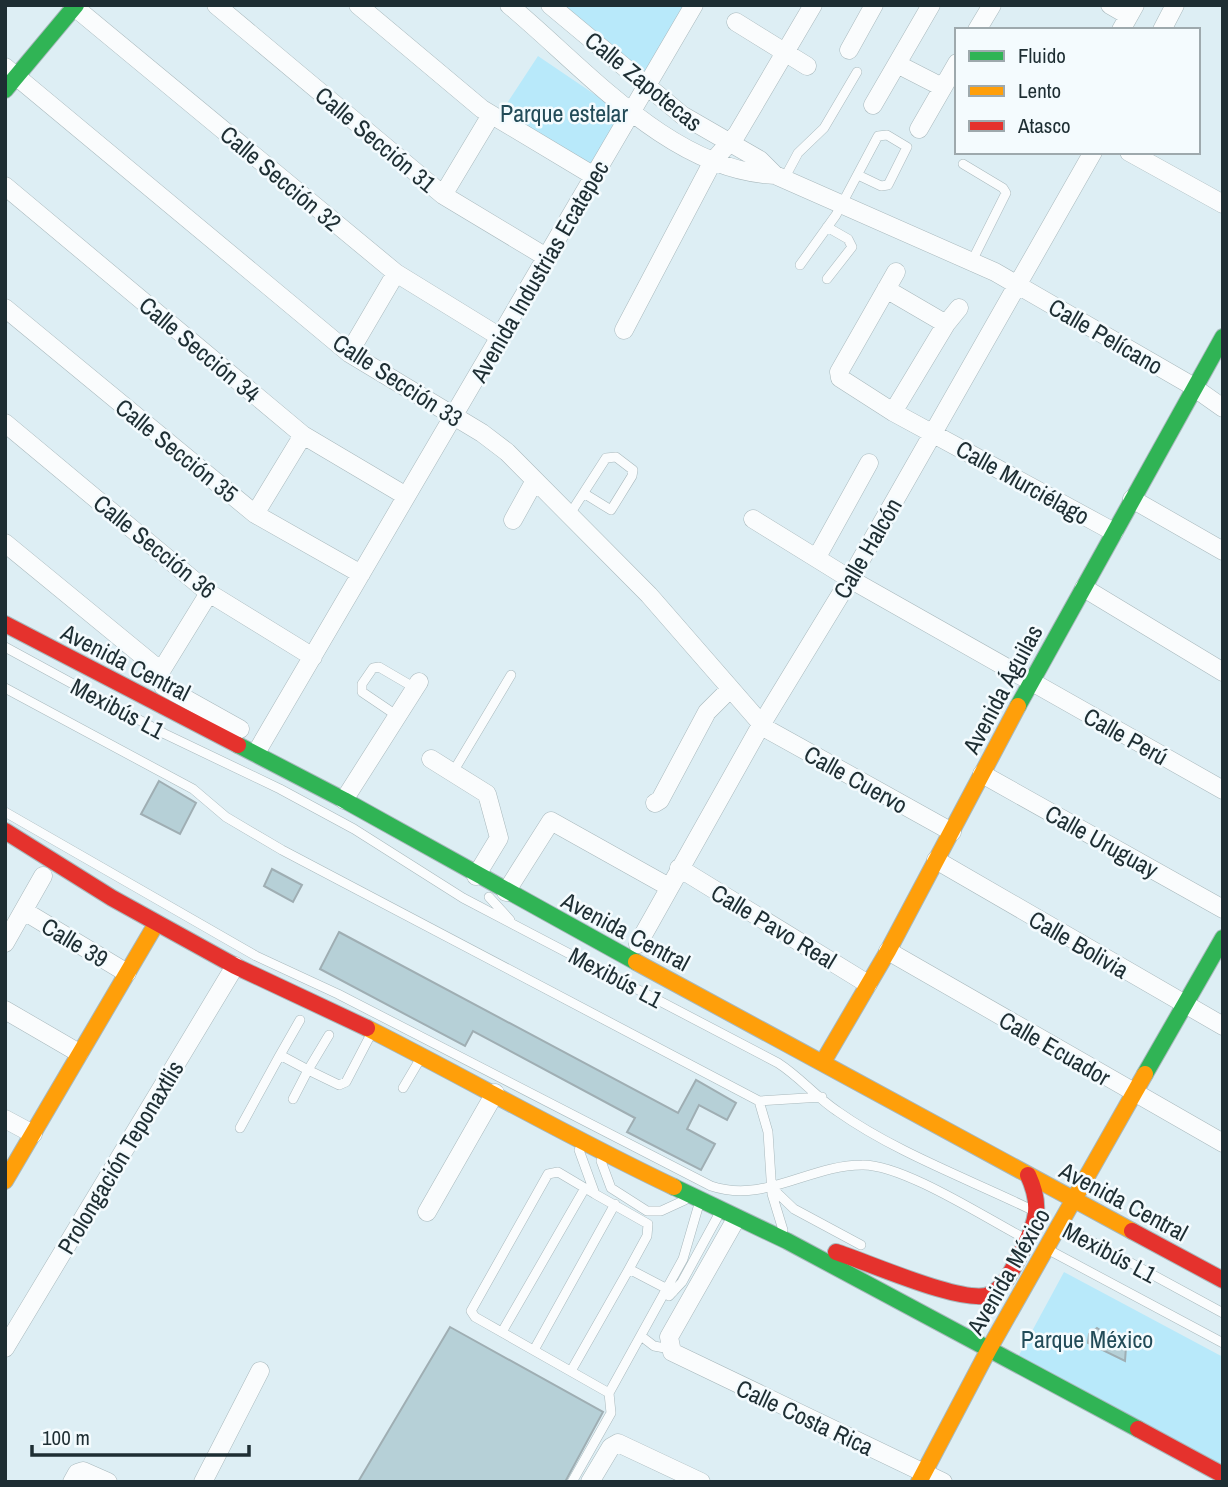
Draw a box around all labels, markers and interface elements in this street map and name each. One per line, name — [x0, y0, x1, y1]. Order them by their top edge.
street label: Calle Zapotecas — [579, 24, 709, 138]
legend — [955, 28, 1200, 154]
text: Fluido — [1018, 41, 1066, 70]
text: Lento — [1018, 76, 1061, 105]
street label: Calle Sección 31 — [309, 79, 443, 199]
park label: Parque estelar — [500, 97, 628, 129]
text: Atasco — [1017, 111, 1071, 140]
street label: Calle Sección 32 — [214, 118, 348, 238]
street label: Avenida Industrias Ecatepec — [462, 154, 616, 389]
street label: Calle Sección 34 — [133, 289, 267, 409]
street label: Calle Pelícano — [1043, 290, 1169, 382]
street label: Calle Sección 33 — [327, 326, 469, 434]
street label: Calle Sección 35 — [109, 391, 245, 509]
street label: Calle Murciélago — [951, 432, 1095, 532]
street label: Calle Sección 36 — [87, 487, 223, 605]
street label: Calle Halcón — [825, 492, 909, 604]
street label: Avenida Central — [55, 615, 196, 708]
street label: Avenida Águilas — [954, 619, 1049, 760]
street label: Mexibús L1 — [66, 670, 170, 746]
street label: Calle Perú — [1078, 700, 1174, 772]
street label: Calle Cuervo — [798, 737, 914, 821]
street label: Calle Uruguay — [1040, 797, 1164, 885]
street label: Calle Pavo Real — [705, 876, 843, 976]
street label: Avenida Central — [555, 883, 696, 978]
street label: Calle Bolivia — [1023, 903, 1135, 985]
street label: Calle 39 — [36, 910, 114, 974]
street label: Mexibús L1 — [564, 939, 668, 1015]
street label: Calle Ecuador — [993, 1003, 1117, 1093]
street label: Prolongación Teponaxtlis — [49, 1054, 191, 1260]
street label: Avenida Central — [1053, 1153, 1194, 1248]
street label: Avenida México — [958, 1202, 1057, 1341]
street label: Mexibús L1 — [1058, 1214, 1162, 1290]
park label: Parque México — [1021, 1323, 1153, 1355]
street label: Calle Costa Rica — [731, 1371, 879, 1463]
scale bar — [32, 1414, 248, 1458]
text: 100 m — [42, 1423, 90, 1452]

